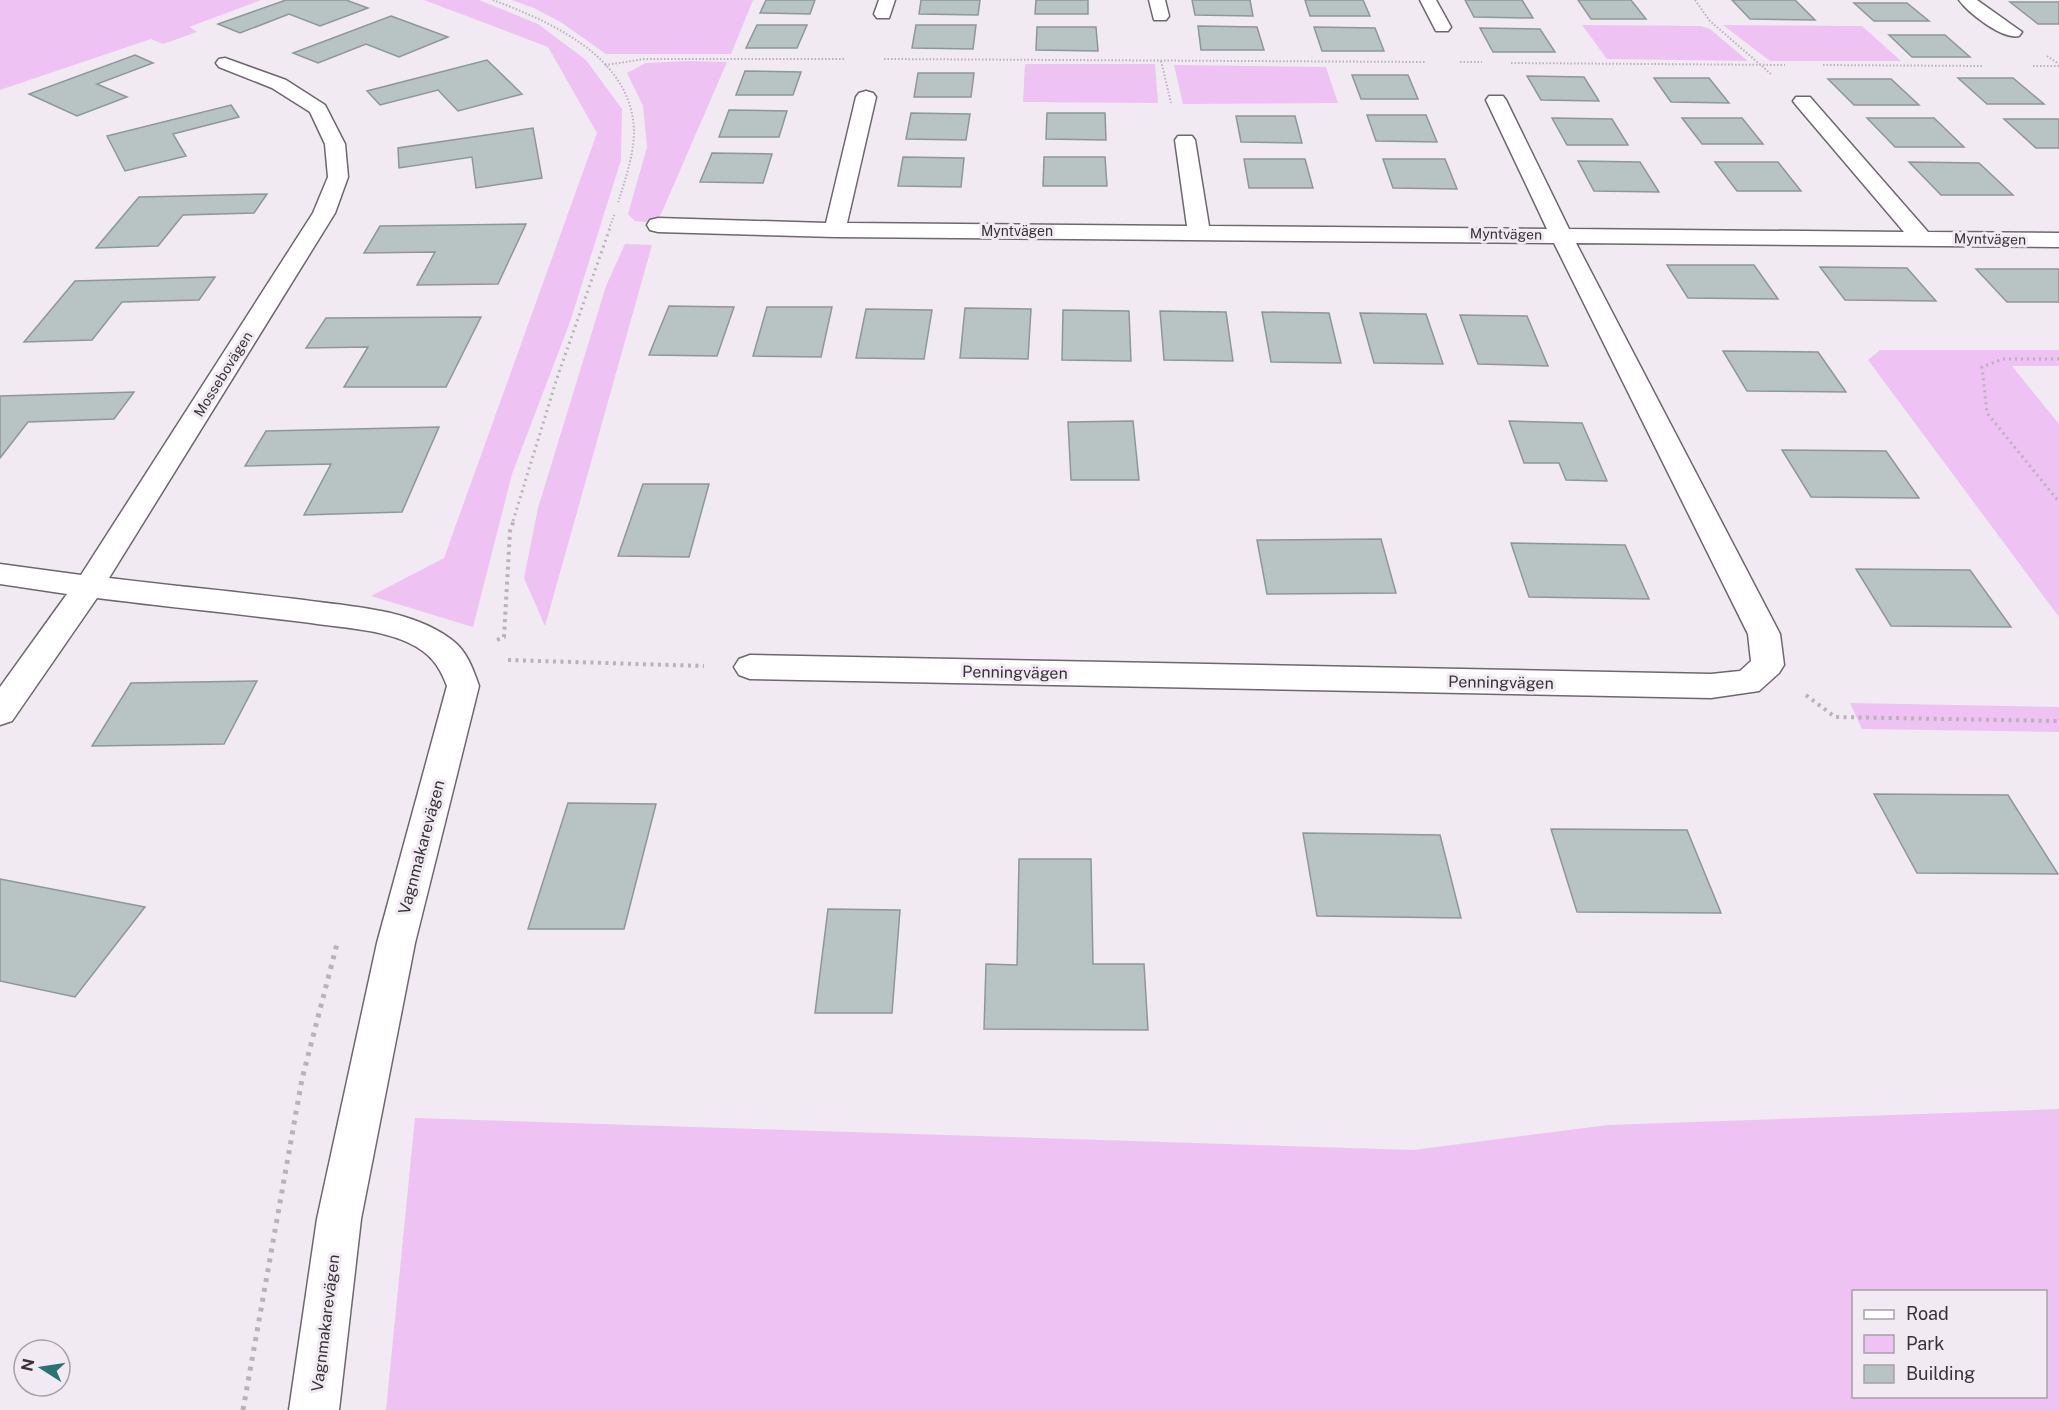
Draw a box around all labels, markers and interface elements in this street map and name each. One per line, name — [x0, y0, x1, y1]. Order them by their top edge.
street label: Myntvägen — [981, 223, 1053, 239]
street label: Myntvägen — [1470, 225, 1542, 243]
street label: Myntvägen — [1954, 230, 2026, 248]
street label: Mossebovägen — [190, 328, 256, 420]
street label: Penningvägen — [962, 662, 1068, 683]
street label: Penningvägen — [1448, 672, 1554, 693]
street label: Vagnmakarevägen — [394, 778, 449, 916]
street label: Vagnmakarevägen — [308, 1253, 343, 1393]
legend — [1852, 1290, 2047, 1398]
text: Road — [1906, 1303, 1949, 1324]
text: Park — [1906, 1333, 1944, 1354]
north arrow — [12, 1338, 72, 1398]
text: N — [17, 1357, 38, 1373]
text: Building — [1906, 1363, 1975, 1384]

